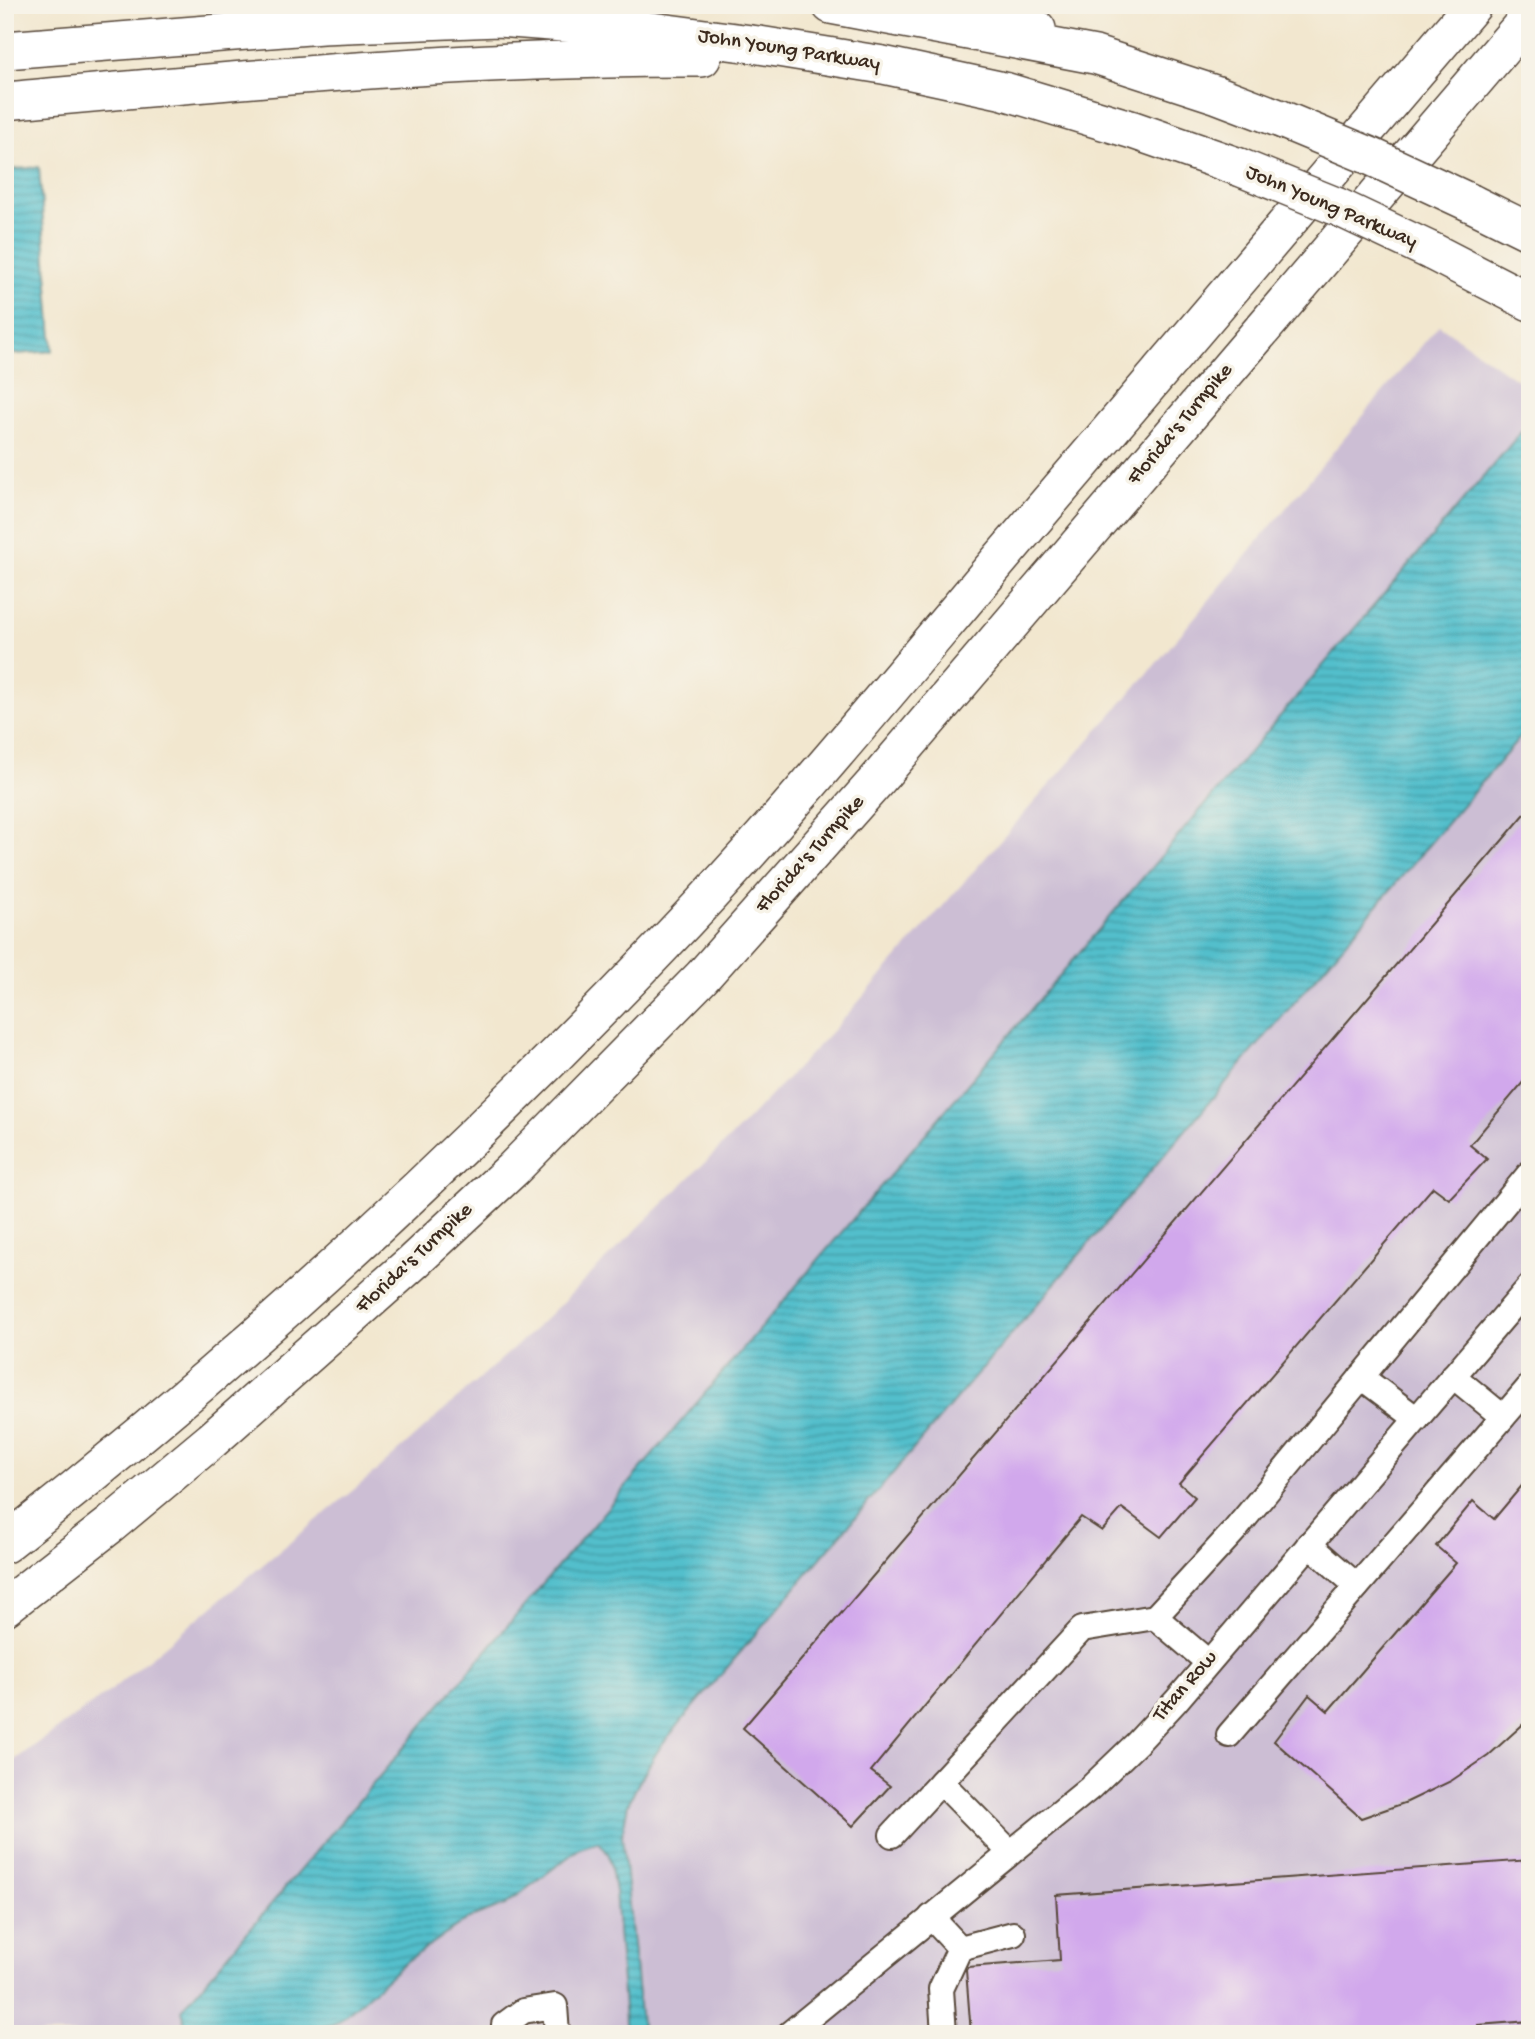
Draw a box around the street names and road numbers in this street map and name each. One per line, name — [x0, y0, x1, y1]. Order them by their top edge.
street label: John Young Parkway — [696, 24, 882, 78]
street label: John Young Parkway — [1241, 161, 1421, 255]
street label: Florida's Turnpike — [1122, 358, 1240, 492]
street label: Florida's Turnpike — [751, 790, 871, 920]
street label: Florida's Turnpike — [351, 1198, 479, 1320]
street label: Titan Row — [1148, 1646, 1224, 1728]

